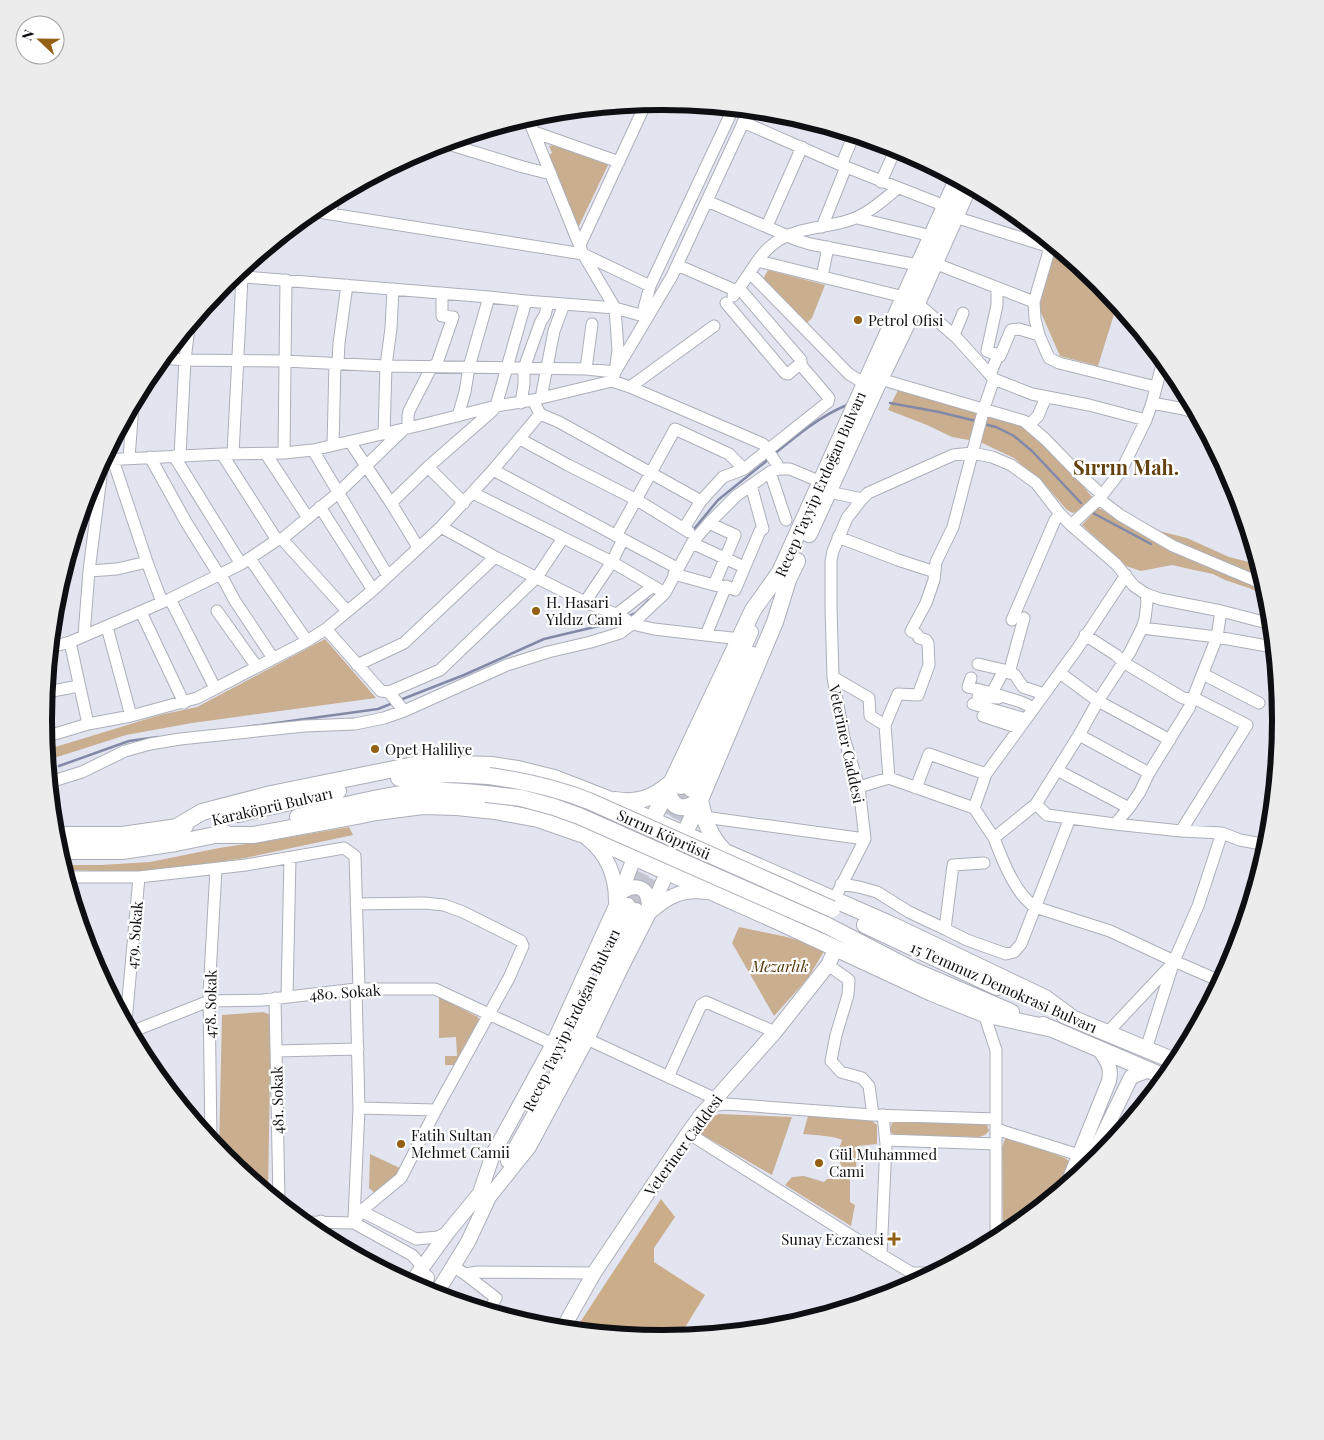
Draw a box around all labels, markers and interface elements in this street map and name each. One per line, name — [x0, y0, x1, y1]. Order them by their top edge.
north arrow — [15, 15, 65, 65]
text: N — [17, 27, 38, 43]
place label: Petrol Ofisi — [868, 310, 944, 330]
marker: Petrol Ofisi — [852, 314, 864, 326]
street label: Recep Tayyip Erdoğan Bulvarı — [770, 387, 870, 580]
district label: Sırrın Mah. — [1073, 453, 1179, 480]
place label: H. Hasari Yıldız Cami — [545, 592, 623, 629]
marker: H. Hasari Yıldız Cami — [530, 605, 542, 617]
street label: Veteriner Caddesi — [824, 682, 869, 806]
place label: Opet Haliliye — [385, 739, 472, 759]
marker: Opet Haliliye — [369, 743, 381, 755]
street label: Karaköprü Bulvarı — [210, 782, 335, 830]
street label: Sırrın Köprüsü — [614, 804, 714, 864]
street label: 479. Sokak — [121, 899, 147, 970]
street label: Recep Tayyip Erdoğan Bulvarı — [518, 925, 624, 1115]
street label: 15 Temmuz Demokrasi Bulvarı — [907, 937, 1101, 1038]
park label: Mezarlık — [751, 956, 809, 976]
street label: 478. Sokak — [199, 969, 221, 1038]
street label: 480. Sokak — [309, 979, 382, 1004]
street label: 481. Sokak — [266, 1065, 288, 1134]
street label: Veteriner Caddesi — [639, 1090, 727, 1200]
place label: Fatih Sultan Mehmet Camii — [411, 1125, 510, 1162]
marker: Fatih Sultan Mehmet Camii — [395, 1138, 407, 1150]
place label: Gül Muhammed Cami — [829, 1144, 937, 1181]
marker: Gül Muhammed Cami — [813, 1157, 825, 1169]
place label: Sunay Eczanesi — [781, 1229, 885, 1249]
marker: Sunay Eczanesi — [888, 1233, 900, 1245]

